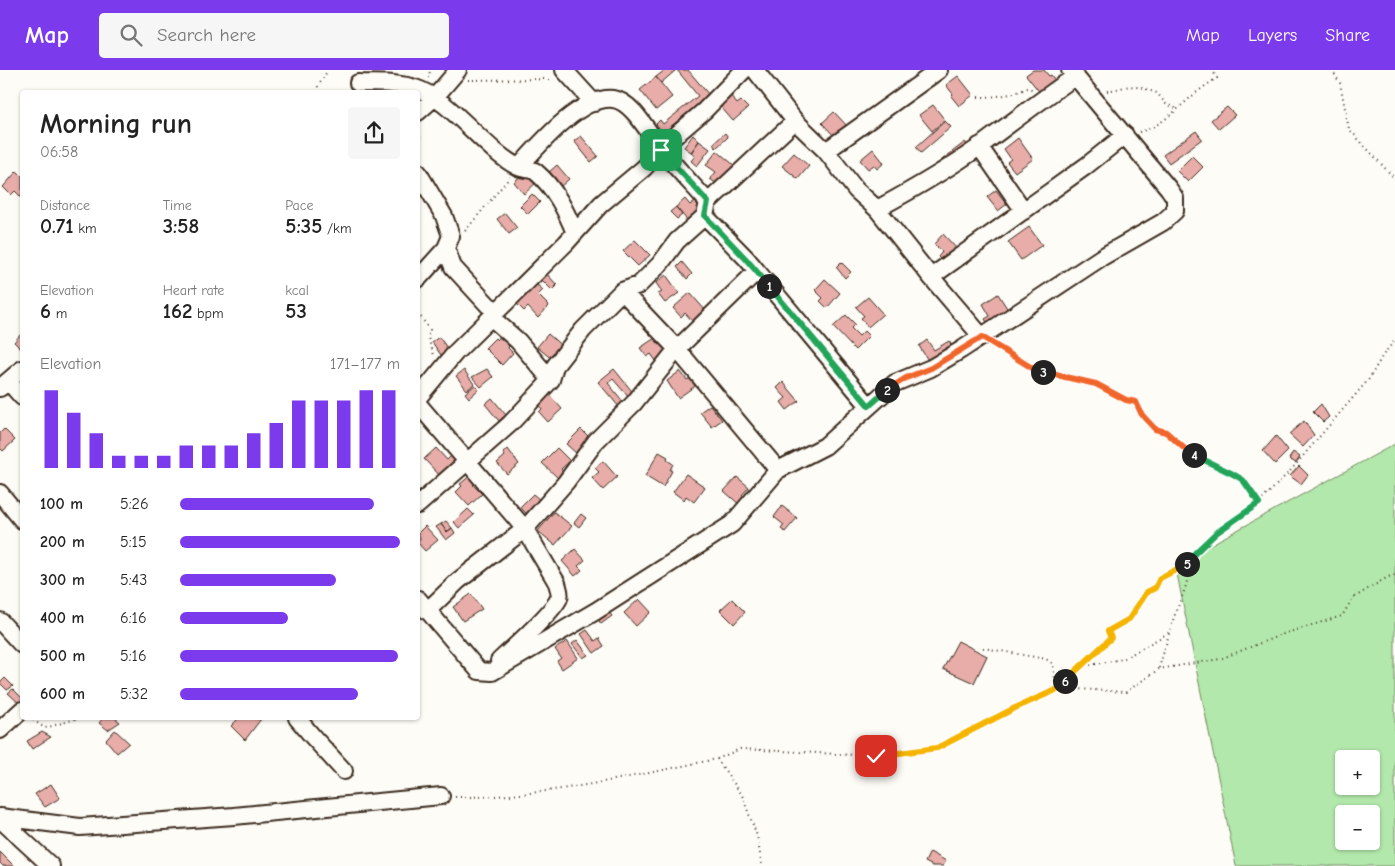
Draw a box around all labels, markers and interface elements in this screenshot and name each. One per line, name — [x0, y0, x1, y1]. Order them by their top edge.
search box — [99, 13, 449, 58]
text: Map — [25, 21, 69, 49]
icon: search — [117, 21, 145, 49]
text: Search here — [157, 24, 256, 46]
text: Map — [1186, 25, 1220, 46]
text: Layers — [1248, 25, 1297, 46]
text: Share — [1325, 25, 1370, 46]
button: share — [348, 107, 400, 159]
text: Morning run — [40, 108, 192, 140]
pin — [640, 129, 682, 171]
icon: arrive — [647, 136, 675, 164]
text: 06:58 — [40, 143, 78, 161]
text: Distance — [40, 197, 90, 214]
text: Time — [163, 197, 192, 214]
text: Pace — [285, 197, 314, 214]
text: 0.71 — [40, 214, 74, 238]
text: 3:58 — [163, 214, 199, 238]
text: 5:35 — [285, 214, 322, 238]
text: km — [74, 220, 97, 237]
text: /km — [322, 220, 351, 237]
pin: 1 — [756, 274, 782, 298]
text: 1 — [767, 278, 772, 295]
text: Elevation — [40, 282, 94, 299]
text: Heart rate — [163, 282, 224, 299]
text: kcal — [285, 282, 309, 299]
text: 6 — [40, 299, 51, 323]
text: 162 — [163, 299, 192, 323]
text: 53 — [285, 299, 307, 323]
text: m — [51, 305, 67, 322]
text: bpm — [192, 305, 224, 322]
text: Elevation — [40, 355, 101, 373]
text: 171–177 m — [330, 355, 400, 373]
pin: 3 — [1030, 360, 1056, 384]
text: 3 — [1040, 364, 1047, 381]
pin: 2 — [874, 378, 900, 402]
text: 2 — [884, 382, 891, 399]
pin: 4 — [1182, 442, 1206, 468]
text: 4 — [1191, 447, 1198, 464]
text: 100 m — [40, 495, 83, 513]
text: 5:26 — [120, 495, 149, 513]
text: 200 m — [40, 533, 85, 551]
text: 5:15 — [120, 533, 147, 551]
pin: 5 — [1174, 552, 1200, 576]
text: 5 — [1184, 556, 1191, 573]
text: 300 m — [40, 571, 85, 589]
text: 5:43 — [120, 571, 147, 589]
text: 400 m — [40, 609, 84, 627]
text: 6:16 — [120, 609, 147, 627]
text: 500 m — [40, 647, 85, 665]
text: 5:16 — [120, 647, 147, 665]
pin: 6 — [1052, 668, 1078, 694]
text: 6 — [1062, 673, 1069, 690]
text: 600 m — [40, 685, 85, 703]
text: 5:32 — [120, 685, 148, 703]
pin — [855, 735, 897, 777]
icon: check — [862, 742, 890, 770]
map controls — [1335, 750, 1380, 850]
button: + — [1335, 750, 1380, 795]
button: − — [1335, 805, 1380, 850]

